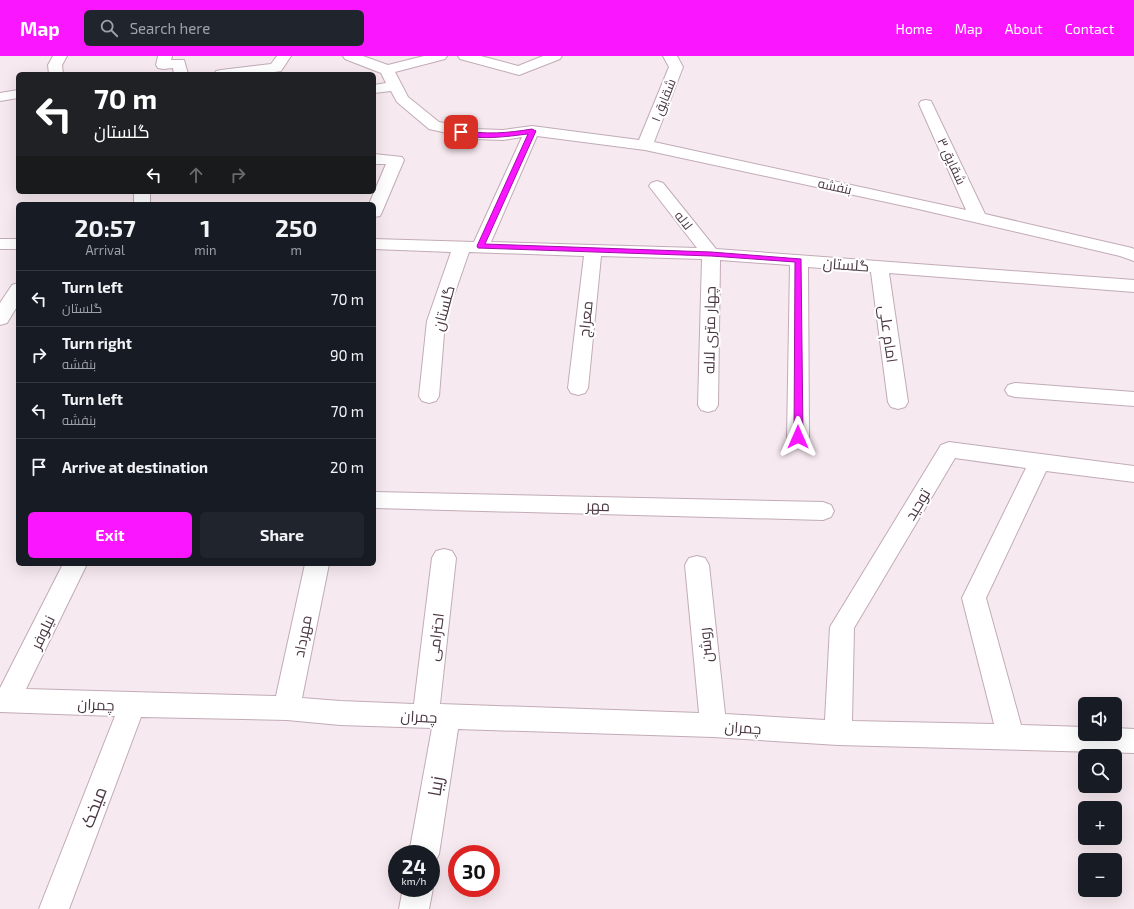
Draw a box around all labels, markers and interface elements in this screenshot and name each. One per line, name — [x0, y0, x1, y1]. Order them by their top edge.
search box — [84, 10, 364, 46]
text: Map — [20, 17, 60, 40]
icon: search — [98, 17, 120, 39]
text: Search here — [130, 19, 210, 37]
text: Home — [896, 20, 933, 37]
text: Map — [955, 20, 983, 37]
text: About — [1005, 20, 1043, 37]
text: Contact — [1065, 20, 1114, 37]
street label: شقایق ۱ — [647, 76, 679, 124]
text: 70 m — [94, 81, 157, 115]
icon: left — [28, 88, 80, 140]
pin — [444, 115, 478, 149]
text: گلستان — [94, 120, 150, 142]
icon: arrive — [450, 121, 472, 143]
street label: شقایق ۳ — [934, 135, 970, 187]
icon: left — [143, 164, 165, 186]
icon: ahead — [185, 164, 207, 186]
icon: right — [227, 164, 249, 186]
street label: بنفشه — [817, 175, 853, 197]
street label: لاله — [672, 207, 696, 233]
text: 20:57 — [75, 213, 136, 242]
text: 1 — [200, 213, 211, 242]
text: 250 — [275, 213, 317, 242]
text: Arrival — [85, 242, 125, 258]
text: min — [194, 242, 216, 258]
text: m — [291, 242, 302, 258]
street label: گلستان — [822, 253, 870, 277]
text: Turn left — [62, 278, 123, 296]
street label: گلستان — [428, 283, 460, 333]
street label: چهار متری لاله — [699, 286, 721, 374]
icon: left — [28, 288, 50, 310]
text: 70 m — [331, 290, 364, 308]
text: گلستان — [62, 300, 102, 316]
street label: معراج — [574, 300, 599, 338]
street label: امام علی — [874, 304, 902, 364]
text: Turn right — [62, 334, 132, 352]
icon: right — [28, 344, 50, 366]
text: 90 m — [330, 346, 364, 364]
text: بنفشه — [62, 356, 96, 372]
text: Turn left — [62, 390, 123, 408]
icon: left — [28, 400, 50, 422]
text: 70 m — [331, 402, 364, 420]
text: بنفشه — [62, 412, 96, 428]
position arrow — [777, 416, 819, 458]
icon: arrive — [28, 456, 50, 478]
text: Arrive at destination — [62, 458, 208, 476]
text: 20 m — [330, 458, 364, 476]
street label: توحید — [901, 485, 934, 523]
street label: مهر — [585, 496, 610, 516]
button: Exit — [28, 512, 192, 558]
button: Share — [200, 512, 364, 558]
street label: نیلوفر — [26, 612, 59, 653]
street label: احترامی — [423, 612, 449, 662]
street label: مهرداد — [289, 613, 317, 659]
street label: روشن — [694, 627, 718, 663]
street label: چمران — [77, 694, 115, 716]
map controls — [1078, 697, 1122, 897]
button: sound — [1078, 697, 1122, 741]
street label: چمران — [400, 706, 438, 728]
street label: چمران — [724, 717, 762, 739]
button: search — [1078, 749, 1122, 793]
street label: زیبا — [422, 774, 449, 798]
street label: میخک — [75, 783, 111, 831]
button: + — [1078, 801, 1122, 845]
speed limit sign: 30 — [448, 845, 500, 897]
button: − — [1078, 853, 1122, 897]
text: 24 — [402, 854, 426, 878]
text: km/h — [402, 875, 426, 887]

